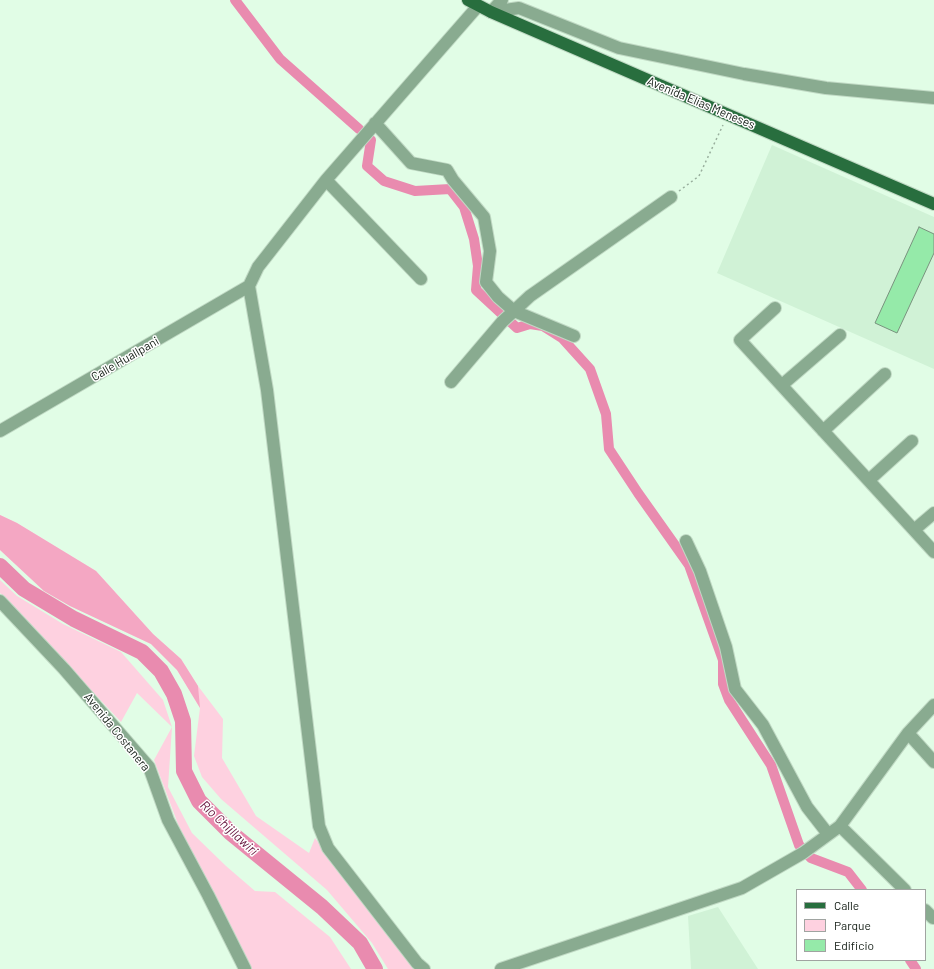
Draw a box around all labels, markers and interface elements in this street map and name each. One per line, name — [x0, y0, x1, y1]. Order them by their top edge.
street label: Avenida Elías Meneses — [645, 74, 757, 132]
street label: Calle Huallpani — [89, 334, 161, 384]
street label: Avenida Costanera — [81, 690, 153, 774]
water label: Río Chijllawiri — [197, 797, 261, 859]
legend — [796, 889, 926, 961]
text: Calle — [834, 898, 859, 912]
text: Parque — [834, 918, 871, 932]
text: Edificio — [834, 938, 874, 952]

